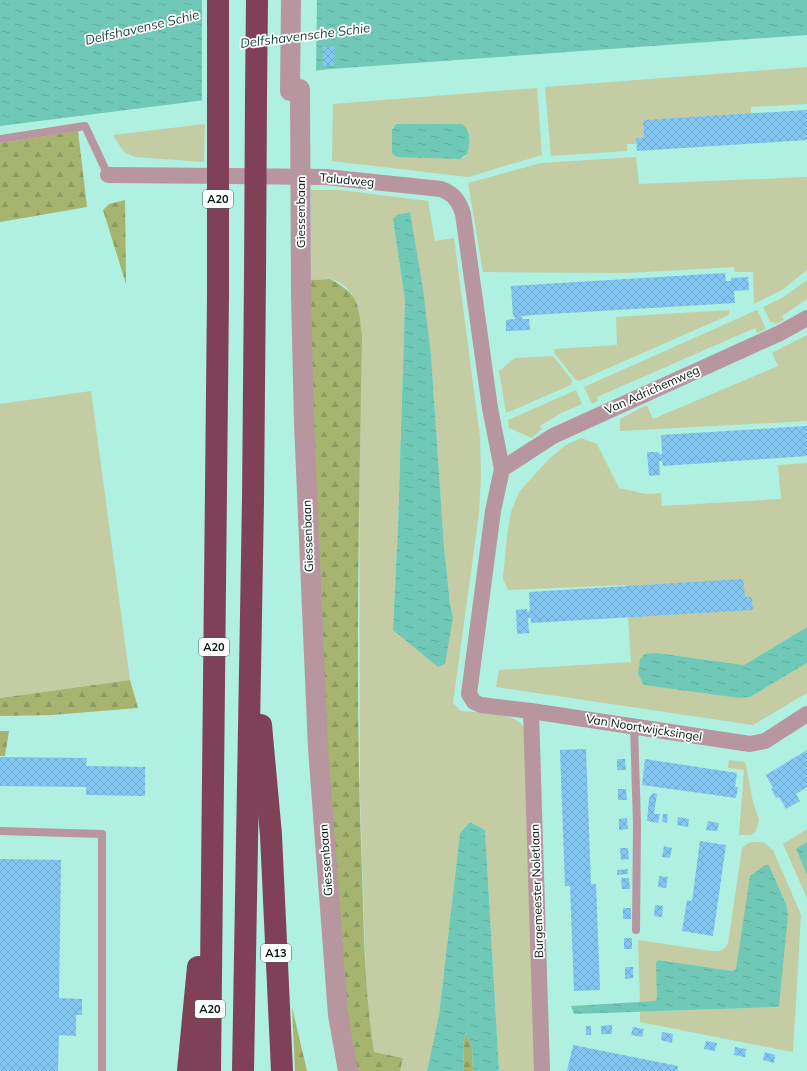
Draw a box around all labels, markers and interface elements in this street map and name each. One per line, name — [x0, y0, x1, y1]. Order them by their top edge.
water label: Delfshavense Schie — [83, 6, 201, 48]
water label: Delfshavensche Schie — [239, 19, 371, 51]
street label: Taludweg — [319, 170, 375, 189]
street label: Giessenbaan — [293, 176, 308, 248]
road number: A20 — [203, 190, 233, 208]
street label: Van Adrichemweg — [602, 362, 702, 417]
street label: Giessenbaan — [299, 500, 316, 572]
road number: A20 — [199, 638, 229, 656]
street label: Van Noortwijcksingel — [585, 711, 703, 744]
street label: Giessenbaan — [315, 823, 336, 897]
street label: Burgemeester Noletlaan — [527, 824, 546, 958]
road number: A13 — [261, 944, 291, 962]
road number: A20 — [195, 1000, 225, 1018]

